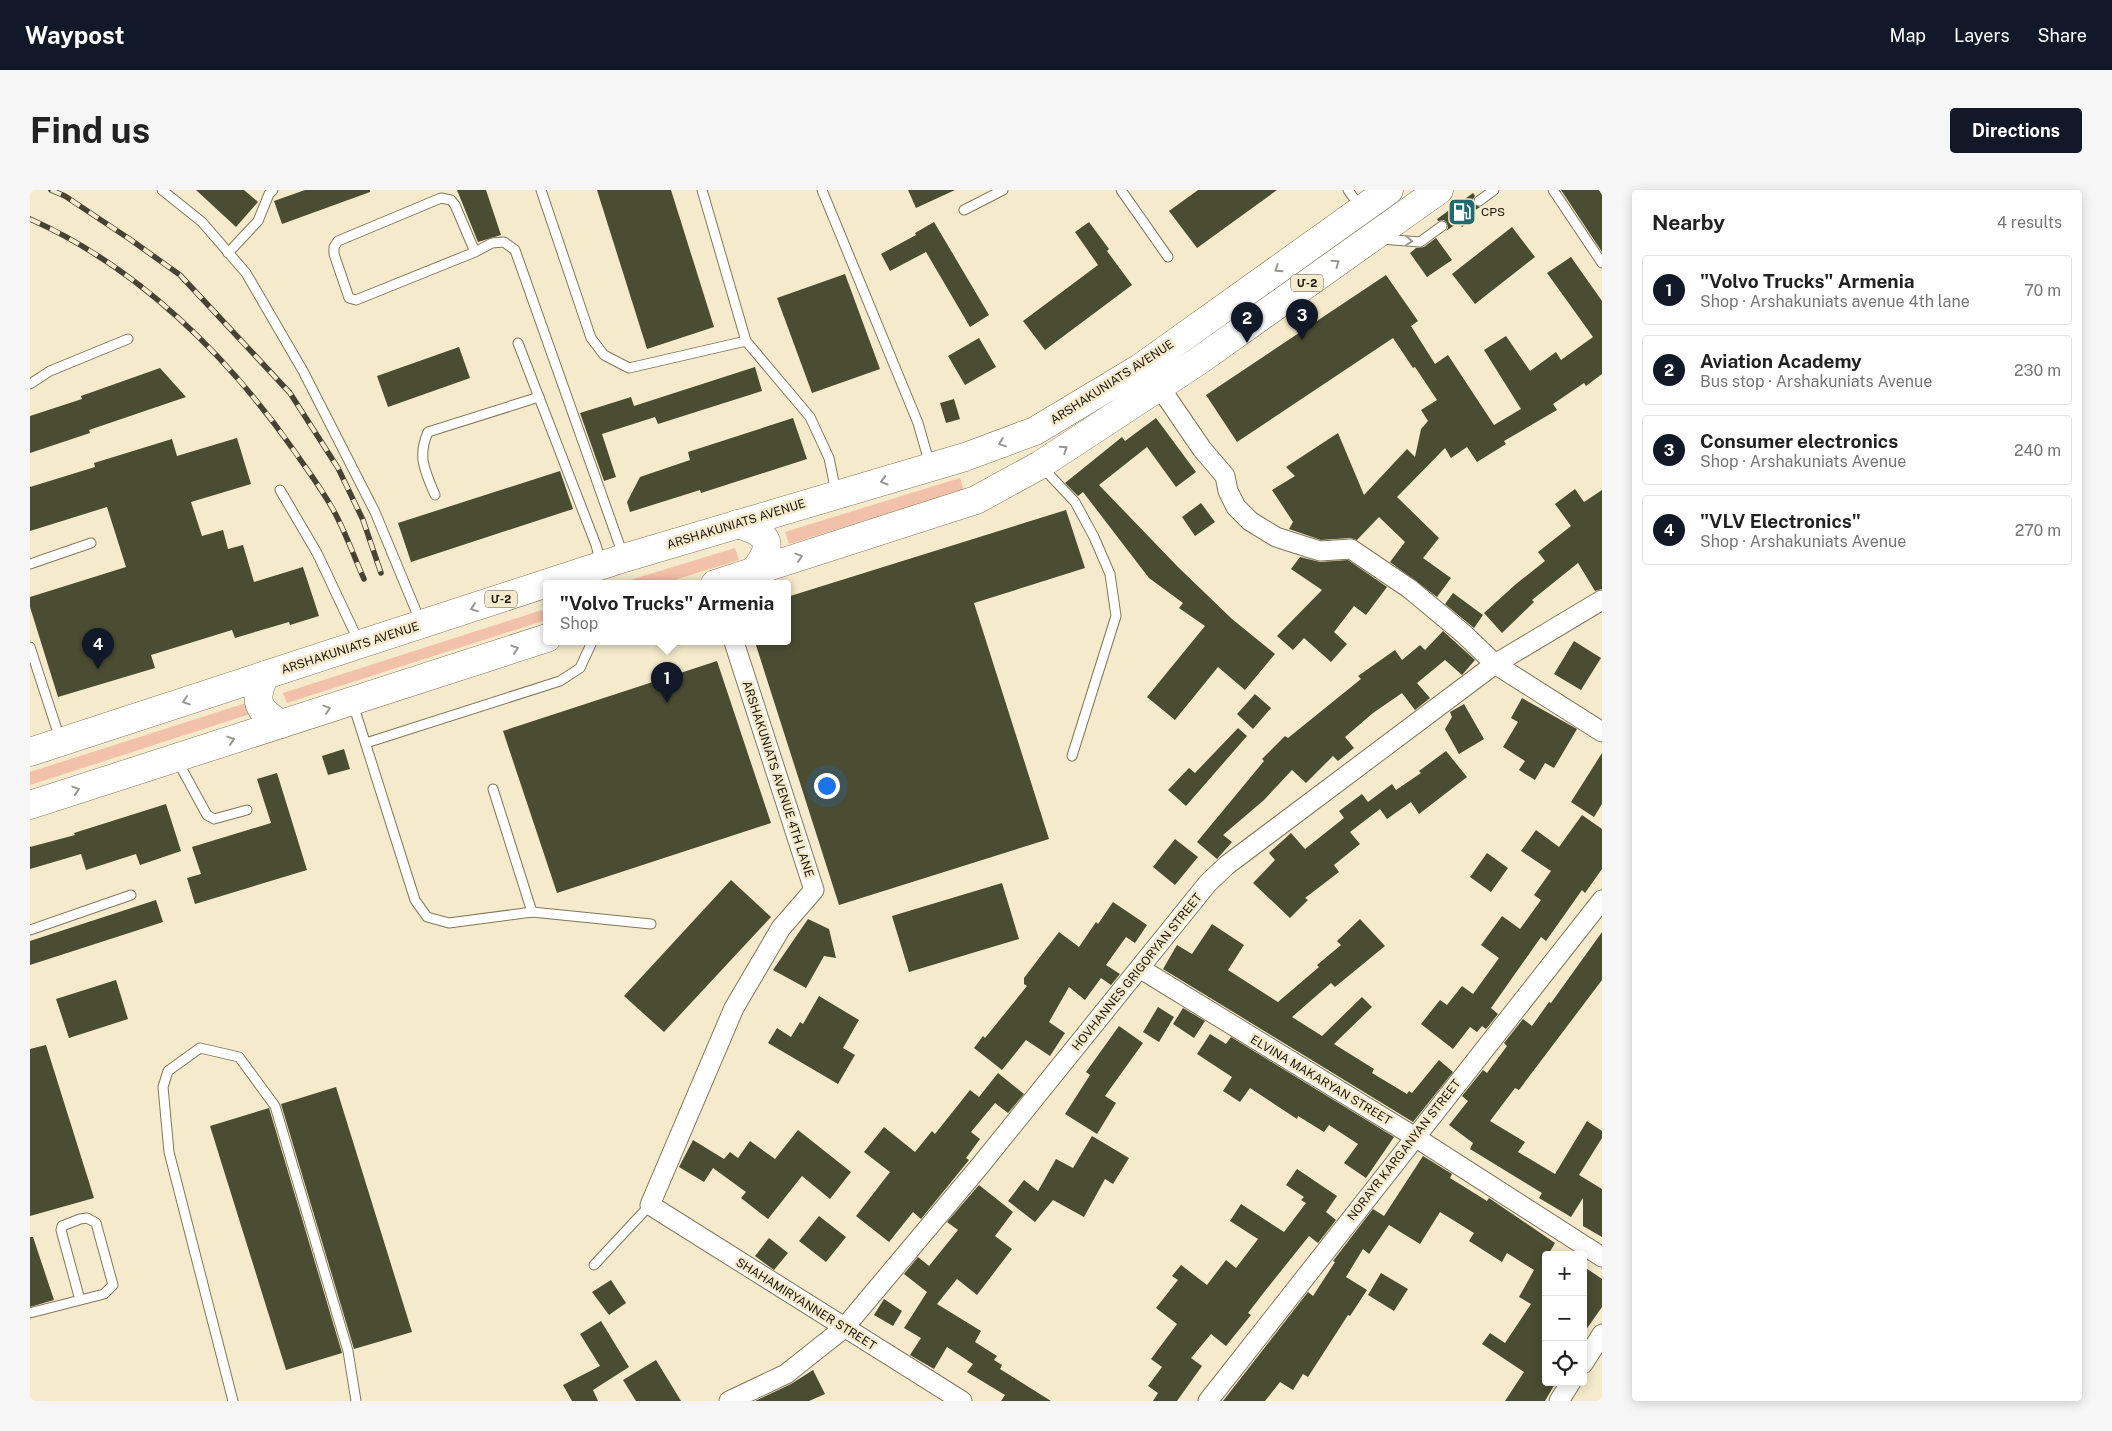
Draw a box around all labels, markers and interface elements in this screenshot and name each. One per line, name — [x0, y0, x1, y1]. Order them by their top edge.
text: Waypost — [25, 21, 125, 49]
text: Map — [1890, 25, 1926, 46]
text: Layers — [1954, 25, 2010, 46]
text: Share — [2038, 25, 2087, 46]
button: Directions — [1950, 108, 2082, 153]
text: Find us — [30, 110, 150, 151]
fuel station icon: CPS — [1447, 197, 1477, 227]
place label: CPS — [1481, 205, 1505, 219]
text: Nearby — [1652, 210, 1725, 235]
text: 4 results — [1997, 213, 2062, 232]
one-way arrow — [1405, 235, 1413, 246]
one-way arrow — [1330, 260, 1340, 269]
one-way arrow — [1274, 263, 1284, 272]
text: "Volvo Trucks" Armenia — [1700, 270, 1914, 292]
road number: Մ-2 — [1291, 275, 1323, 292]
text: 1 — [1666, 281, 1672, 300]
text: 70 m — [2024, 281, 2061, 300]
text: Shop · Arshakuniats avenue 4th lane — [1700, 292, 1970, 311]
pin: 3 — [1286, 299, 1318, 340]
pin: 2 — [1231, 302, 1263, 343]
street label: ARSHAKUNIATS AVENUE — [1048, 337, 1176, 427]
text: Aviation Academy — [1700, 350, 1862, 372]
text: 2 — [1664, 361, 1674, 380]
text: 230 m — [2014, 361, 2061, 380]
text: Bus stop · Arshakuniats Avenue — [1700, 372, 1932, 391]
text: Consumer electronics — [1700, 430, 1898, 452]
one-way arrow — [998, 437, 1007, 447]
text: 3 — [1664, 441, 1674, 460]
text: 240 m — [2014, 441, 2061, 460]
one-way arrow — [1058, 446, 1067, 455]
text: Shop · Arshakuniats Avenue — [1700, 452, 1906, 471]
one-way arrow — [879, 475, 888, 486]
street label: ARSHAKUNIATS AVENUE — [665, 496, 807, 552]
text: "VLV Electronics" — [1700, 510, 1861, 532]
text: 4 — [1664, 521, 1674, 540]
text: 270 m — [2015, 521, 2061, 540]
text: Shop · Arshakuniats Avenue — [1700, 532, 1906, 551]
one-way arrow — [794, 553, 803, 563]
popup — [543, 580, 791, 645]
road number: Մ-2 — [485, 590, 517, 608]
text: "Volvo Trucks" Armenia — [560, 592, 774, 614]
one-way arrow — [471, 602, 479, 612]
text: Shop — [560, 614, 598, 633]
street label: ARSHAKUNIATS AVENUE — [279, 619, 421, 677]
pin: 4 — [82, 628, 114, 669]
one-way arrow — [510, 644, 519, 654]
pin: 1 — [651, 662, 683, 703]
street label: ARSHAKUNIATS AVENUE 4TH LANE — [740, 679, 816, 879]
one-way arrow — [182, 695, 190, 705]
one-way arrow — [322, 705, 331, 715]
one-way arrow — [226, 736, 235, 746]
your location — [814, 773, 840, 799]
one-way arrow — [72, 786, 80, 796]
street label: HOVHANNES GRIGORYAN STREET — [1069, 891, 1205, 1053]
street label: ELVINA MAKARYAN STREET — [1248, 1032, 1394, 1128]
street label: NORAYR KARGANYAN STREET — [1344, 1077, 1464, 1223]
map controls — [1542, 1251, 1587, 1386]
button: + — [1542, 1251, 1587, 1296]
street label: SHAHAMIRYANNER STREET — [733, 1255, 879, 1353]
button: − — [1542, 1296, 1587, 1341]
button: locate — [1542, 1341, 1587, 1386]

